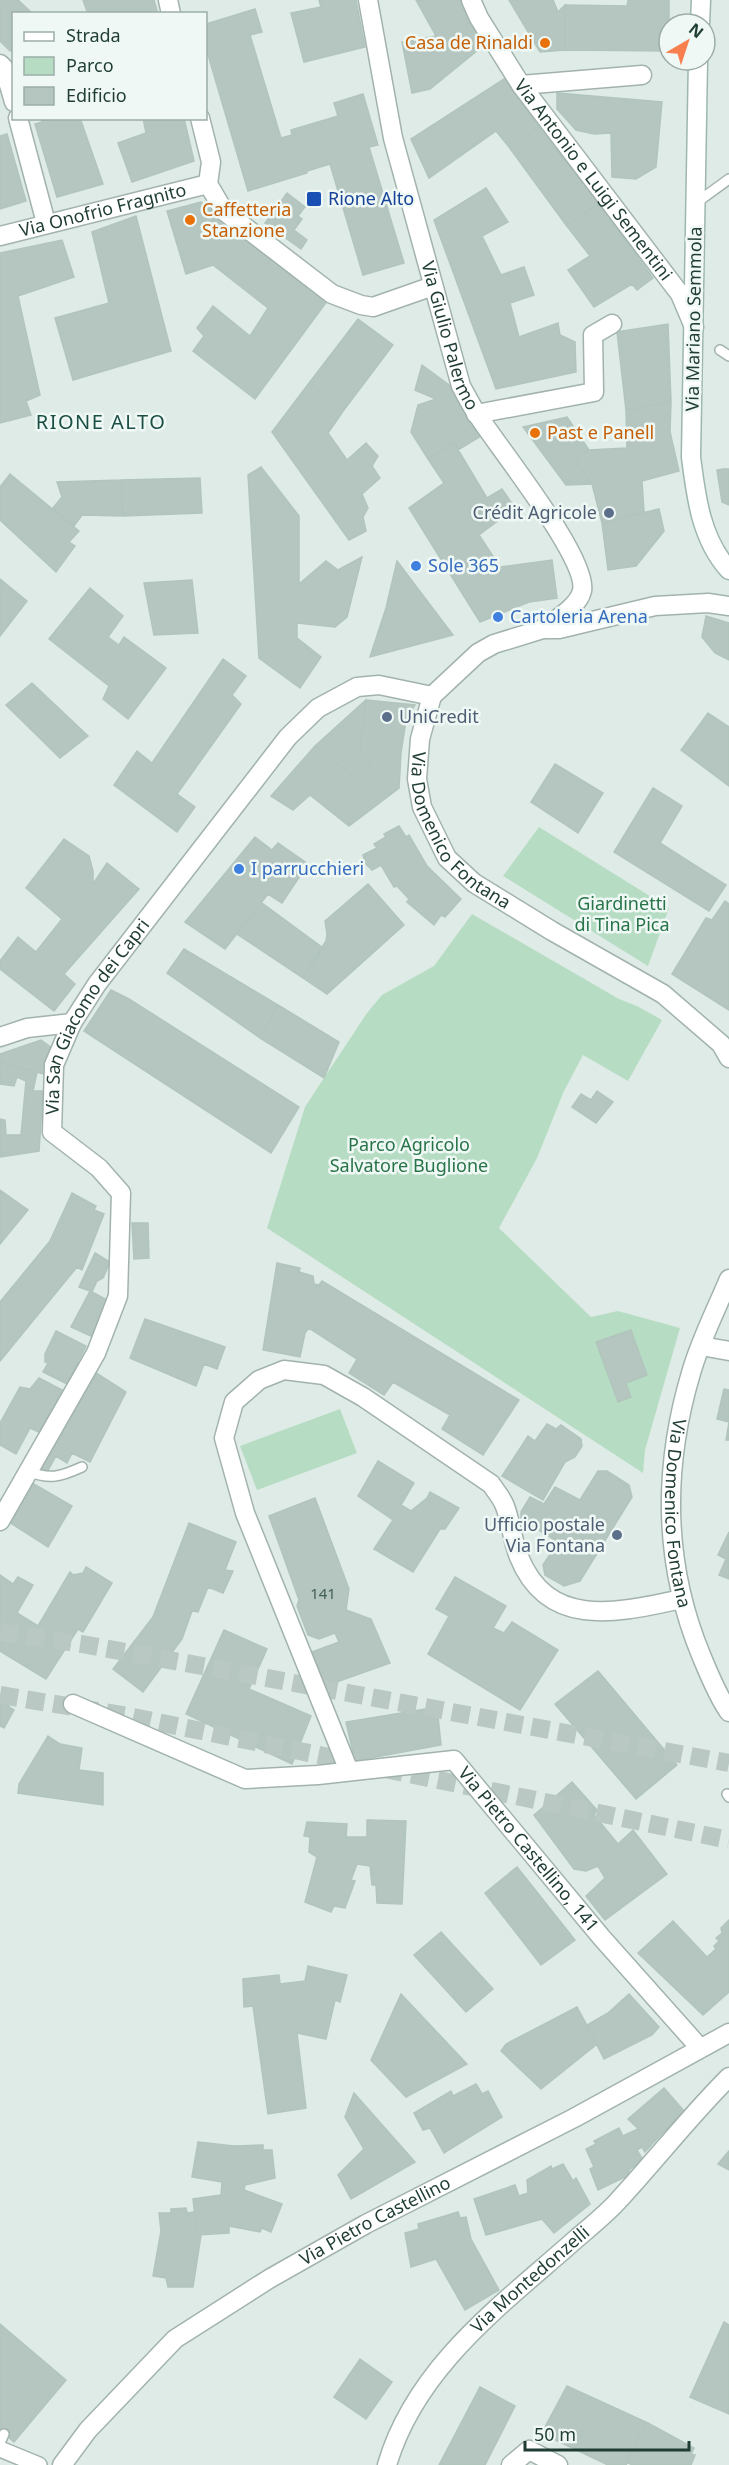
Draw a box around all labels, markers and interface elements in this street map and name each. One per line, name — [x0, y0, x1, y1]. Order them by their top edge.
legend — [12, 12, 207, 120]
north arrow — [657, 12, 717, 72]
text: N — [684, 18, 708, 43]
text: Strada — [66, 23, 121, 47]
place label: Casa de Rinaldi — [405, 30, 533, 54]
marker: Casa de Rinaldi — [538, 36, 552, 50]
text: Parco — [66, 53, 114, 77]
street label: Via Antonio e Luigi Sementini — [510, 74, 678, 285]
text: Edificio — [66, 83, 127, 107]
street label: Via Onofrio Fragnito — [17, 177, 188, 242]
place label: Rione Alto — [328, 186, 414, 210]
marker: Rione Alto — [305, 190, 323, 208]
place label: Caffetteria Stanzione — [202, 197, 291, 242]
marker: Caffetteria Stanzione — [183, 213, 197, 227]
street label: Via Mariano Semmola — [679, 226, 707, 412]
street label: Via Giulio Palermo — [416, 258, 485, 414]
district label: RIONE ALTO — [36, 408, 166, 435]
place label: Past e Panell — [547, 420, 654, 444]
marker: Past e Panell — [528, 426, 542, 440]
place label: Crédit Agricole — [473, 500, 597, 524]
marker: Crédit Agricole — [602, 506, 616, 520]
place label: Sole 365 — [428, 553, 499, 577]
marker: Sole 365 — [409, 559, 423, 573]
place label: Cartoleria Arena — [510, 604, 648, 628]
marker: Cartoleria Arena — [491, 610, 505, 624]
place label: UniCredit — [399, 704, 479, 728]
marker: UniCredit — [380, 710, 394, 724]
street label: Via Domenico Fontana — [406, 751, 516, 914]
place label: I parrucchieri — [251, 856, 364, 880]
marker: I parrucchieri — [232, 862, 246, 876]
park label: Giardinetti di Tina Pica — [574, 891, 670, 936]
street label: Via San Giacomo dei Capri — [40, 913, 154, 1115]
park label: Parco Agricolo Salvatore Buglione — [330, 1132, 488, 1177]
street label: Via Domenico Fontana — [660, 1417, 697, 1610]
place label: Ufficio postale Via Fontana — [484, 1512, 605, 1557]
marker: Ufficio postale Via Fontana — [610, 1528, 624, 1542]
house number: 141 — [310, 1583, 336, 1603]
street label: Via Pietro Castellino, 141 — [453, 1761, 605, 1937]
street label: Via Pietro Castellino — [295, 2170, 454, 2270]
street label: Via Montedonzelli — [465, 2220, 594, 2338]
scale bar — [525, 2414, 688, 2452]
text: 50 m — [534, 2422, 576, 2446]

